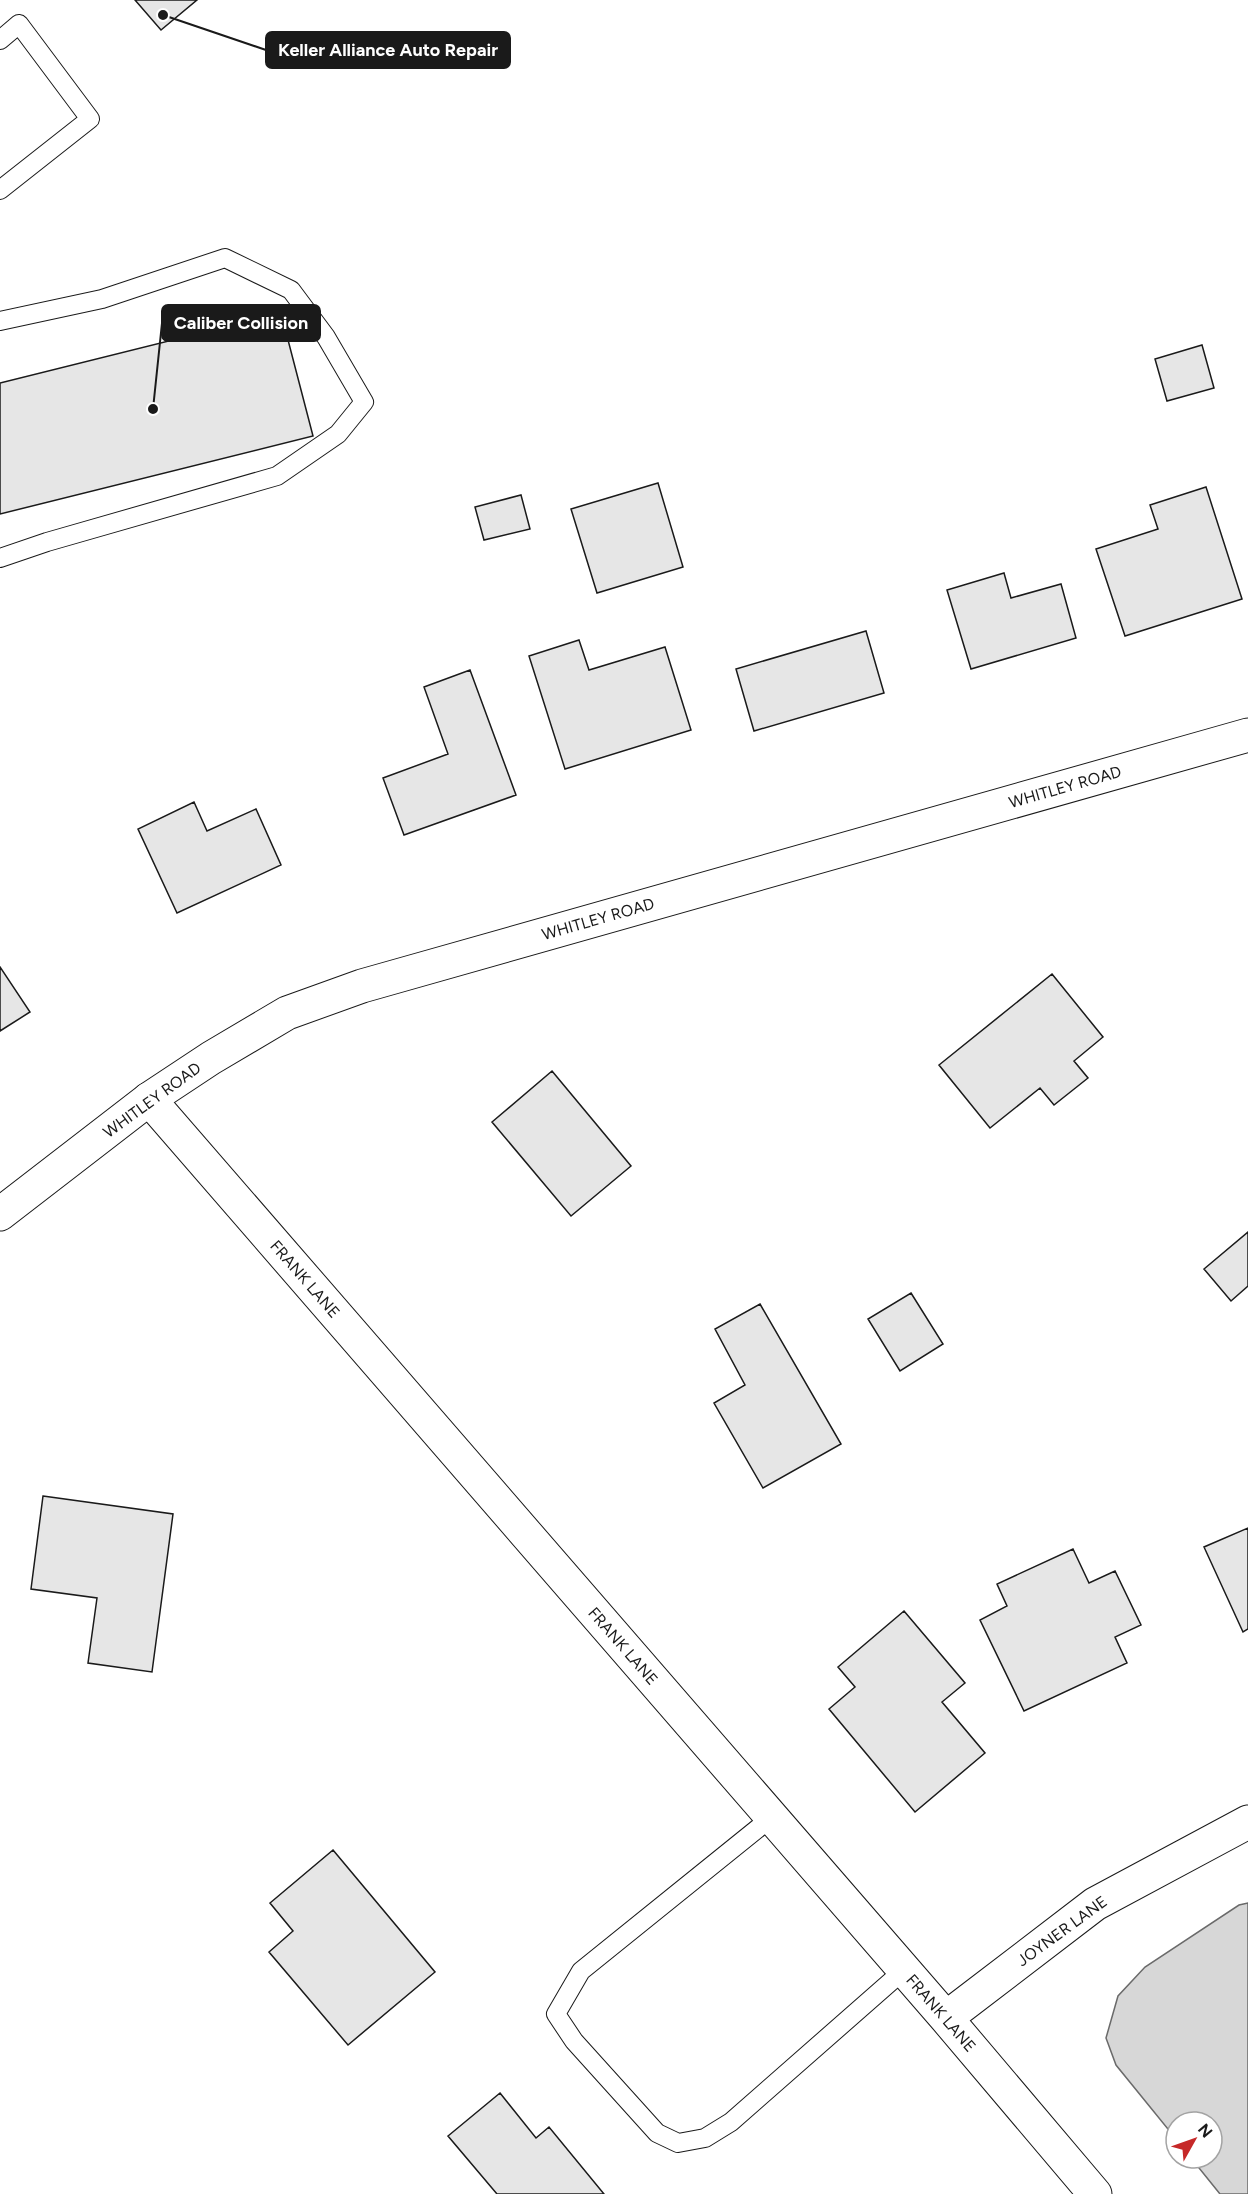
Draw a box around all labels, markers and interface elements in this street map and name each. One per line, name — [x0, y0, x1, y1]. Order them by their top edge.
callout: Keller Alliance Auto Repair — [266, 32, 510, 68]
text: Keller Alliance Auto Repair — [278, 39, 498, 61]
callout: Caliber Collision — [162, 305, 320, 341]
text: Caliber Collision — [174, 312, 308, 334]
street label: WHITLEY ROAD — [1007, 762, 1123, 812]
street label: WHITLEY ROAD — [540, 894, 656, 944]
street label: WHITLEY ROAD — [99, 1058, 205, 1142]
street label: FRANK LANE — [266, 1236, 344, 1322]
street label: FRANK LANE — [584, 1603, 662, 1689]
street label: JOYNER LANE — [1013, 1892, 1111, 1970]
street label: FRANK LANE — [902, 1970, 980, 2056]
north arrow — [1164, 2110, 1224, 2170]
text: N — [1194, 2120, 1216, 2142]

